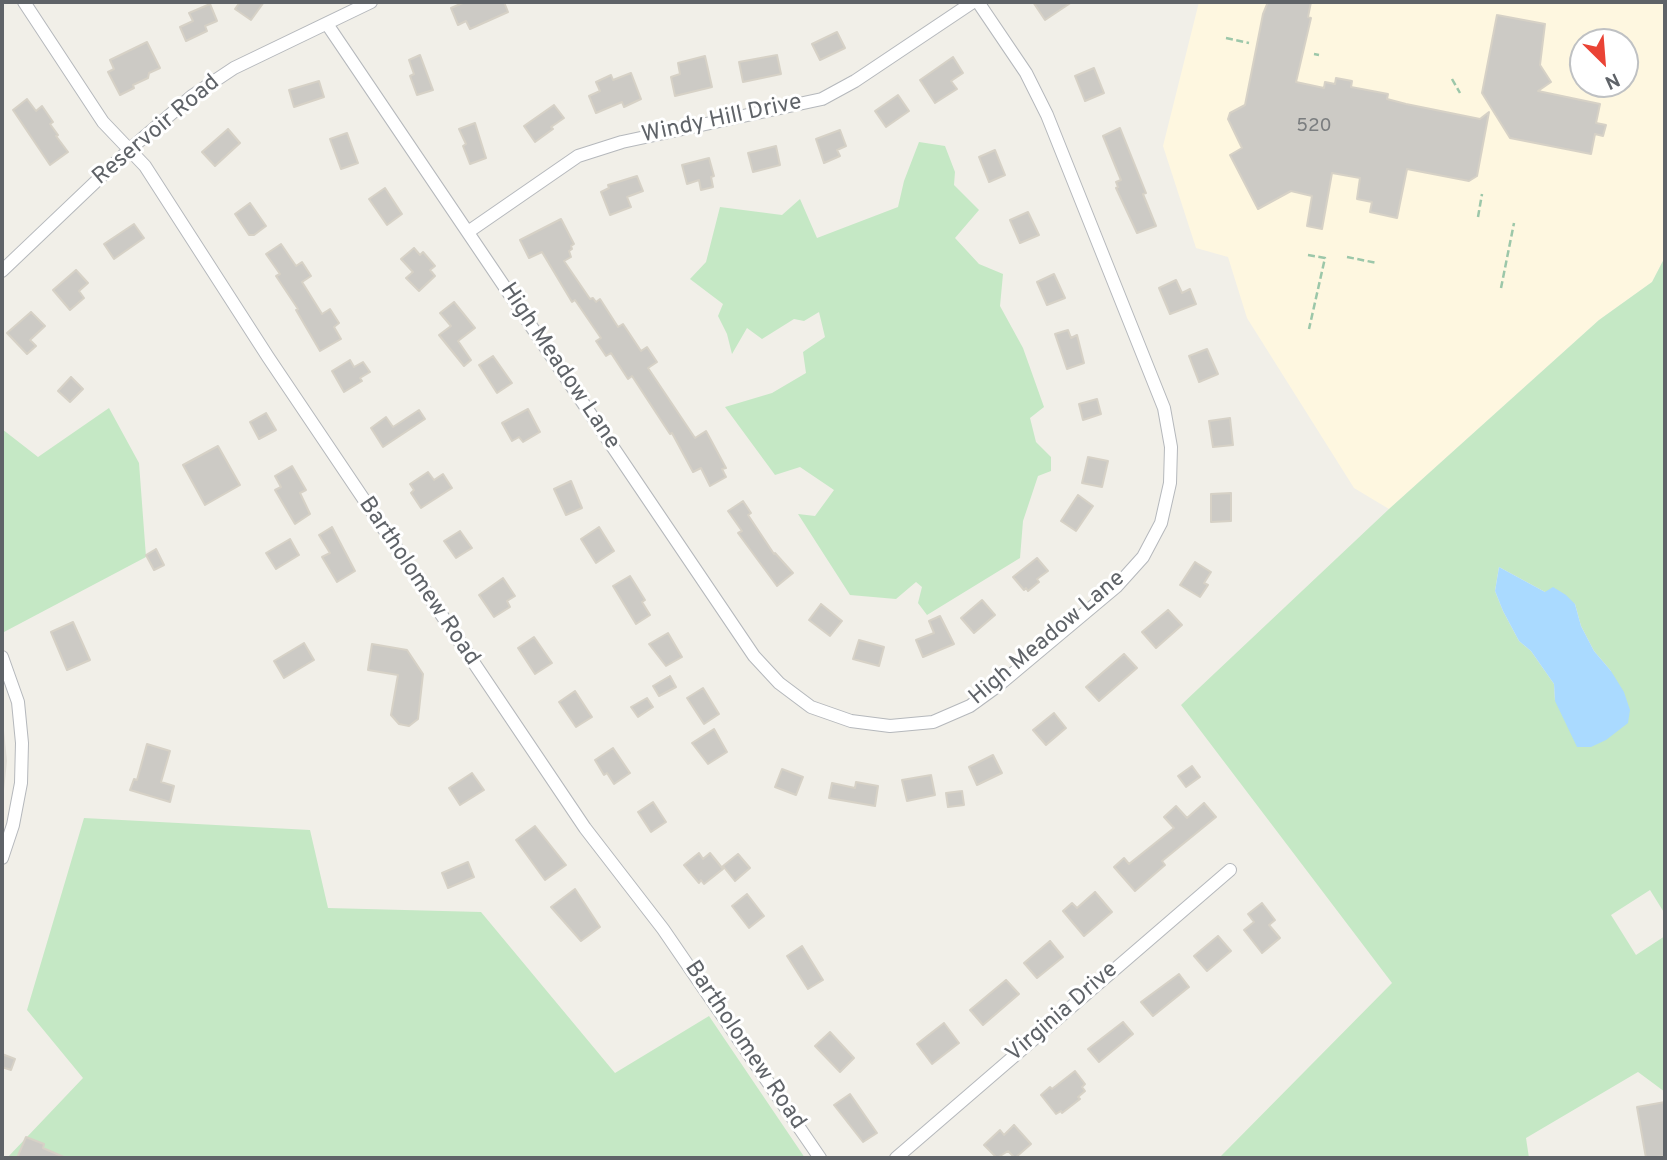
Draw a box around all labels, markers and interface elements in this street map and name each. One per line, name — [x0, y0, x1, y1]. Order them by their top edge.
north arrow — [1569, 28, 1639, 98]
text: N — [1601, 66, 1623, 94]
street label: Reservoir Road — [88, 70, 226, 192]
street label: Windy Hill Drive — [639, 90, 805, 150]
house number: 520 — [1296, 116, 1332, 138]
street label: High Meadow Lane — [493, 279, 625, 455]
street label: Bartholomew Road — [351, 493, 485, 671]
street label: High Meadow Lane — [965, 566, 1131, 712]
street label: Bartholomew Road — [677, 957, 811, 1135]
street label: Virginia Drive — [1002, 957, 1124, 1069]

